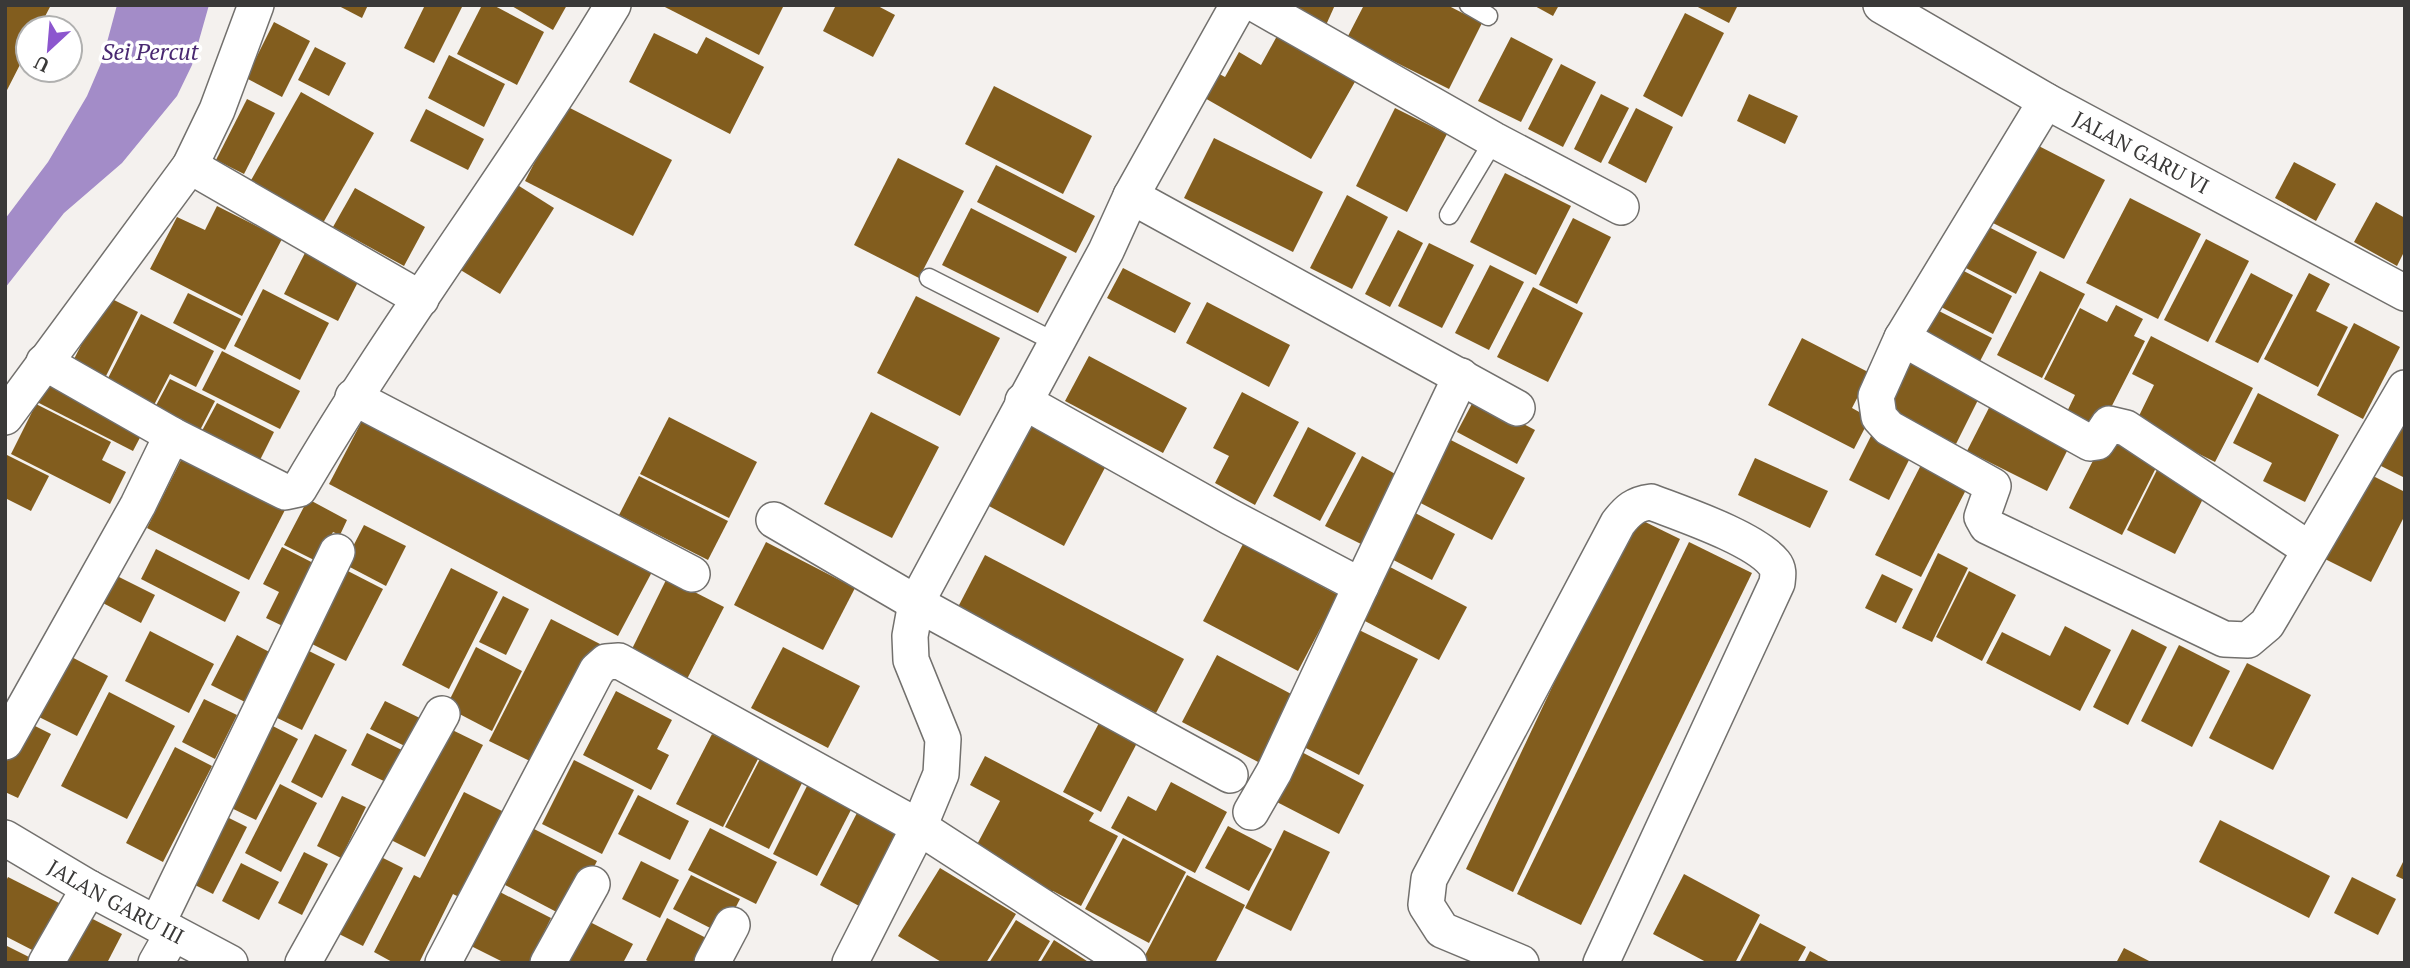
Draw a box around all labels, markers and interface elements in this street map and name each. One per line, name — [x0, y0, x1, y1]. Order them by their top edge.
north arrow — [14, 14, 84, 84]
water label: Sei Percut — [101, 36, 200, 67]
text: U — [29, 50, 53, 79]
street label: JALAN GARU VI — [2068, 104, 2214, 200]
street label: JALAN GARU III — [43, 853, 189, 950]

